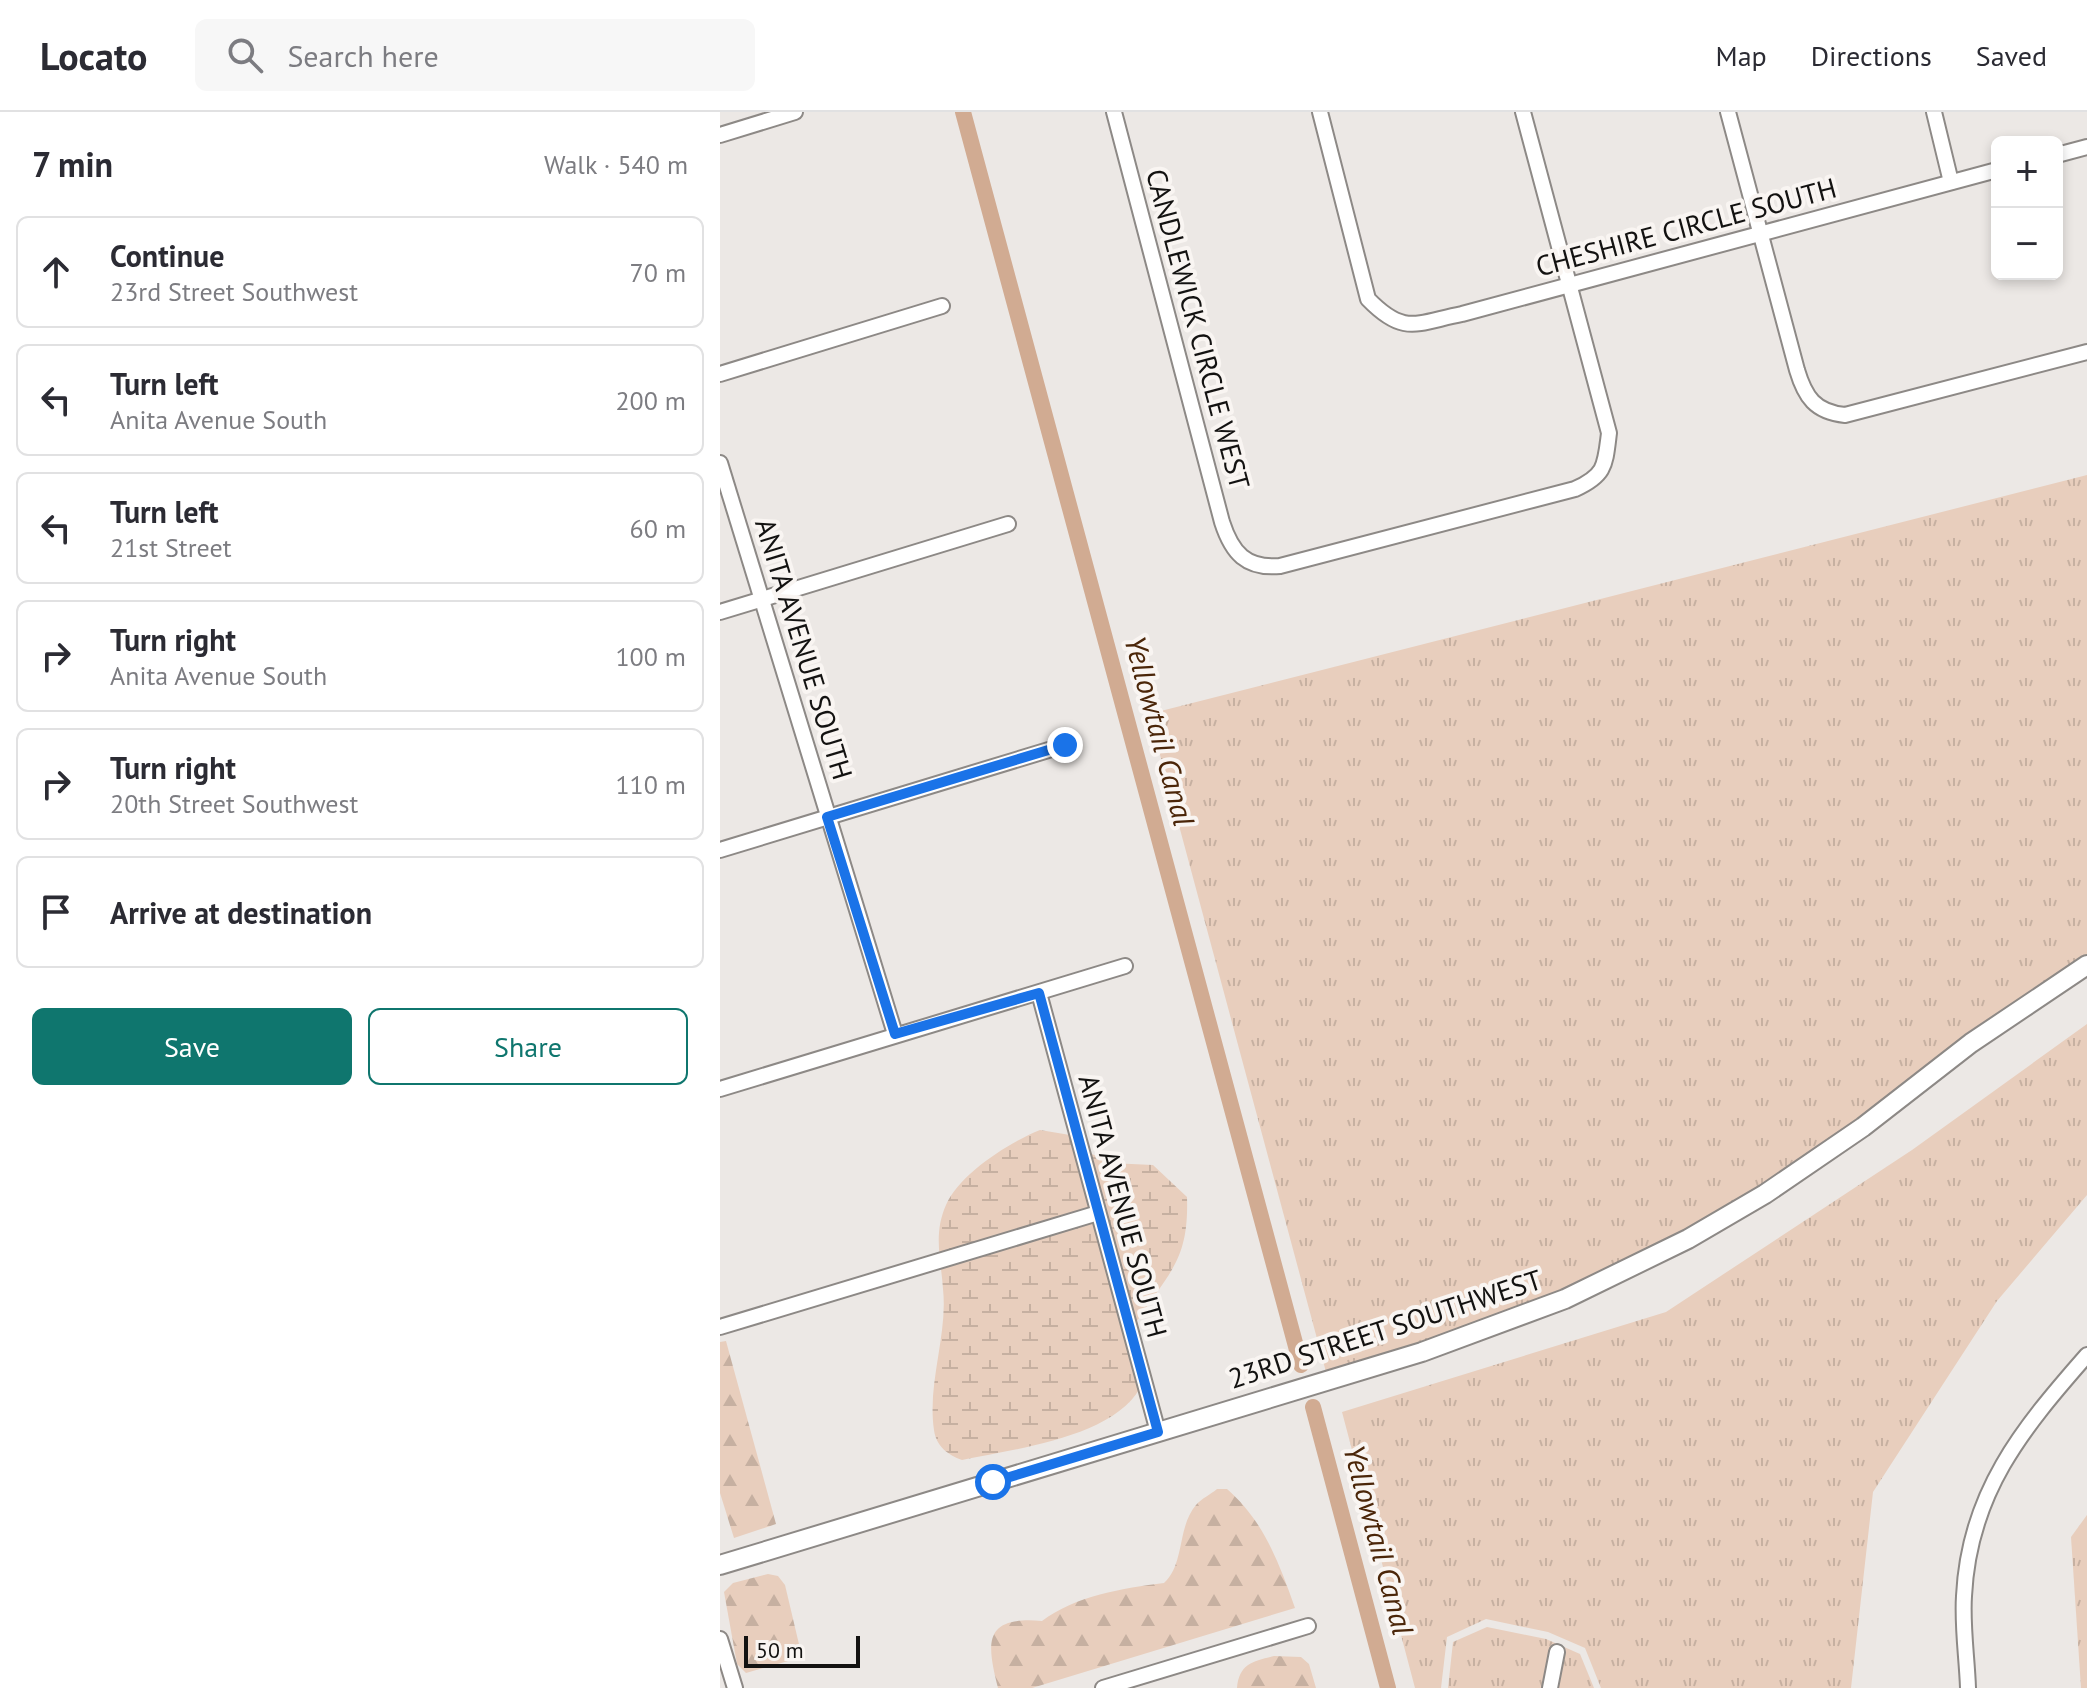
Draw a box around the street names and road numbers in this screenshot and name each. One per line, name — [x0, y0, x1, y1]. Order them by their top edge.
street label: CANDLEWICK CIRCLE WEST — [1138, 165, 1259, 493]
street label: CHESHIRE CIRCLE SOUTH — [1531, 169, 1840, 284]
street label: ANITA AVENUE SOUTH — [747, 514, 862, 784]
street label: ANITA AVENUE SOUTH — [1071, 1070, 1176, 1342]
street label: 23RD STREET SOUTHWEST — [1224, 1260, 1547, 1397]

